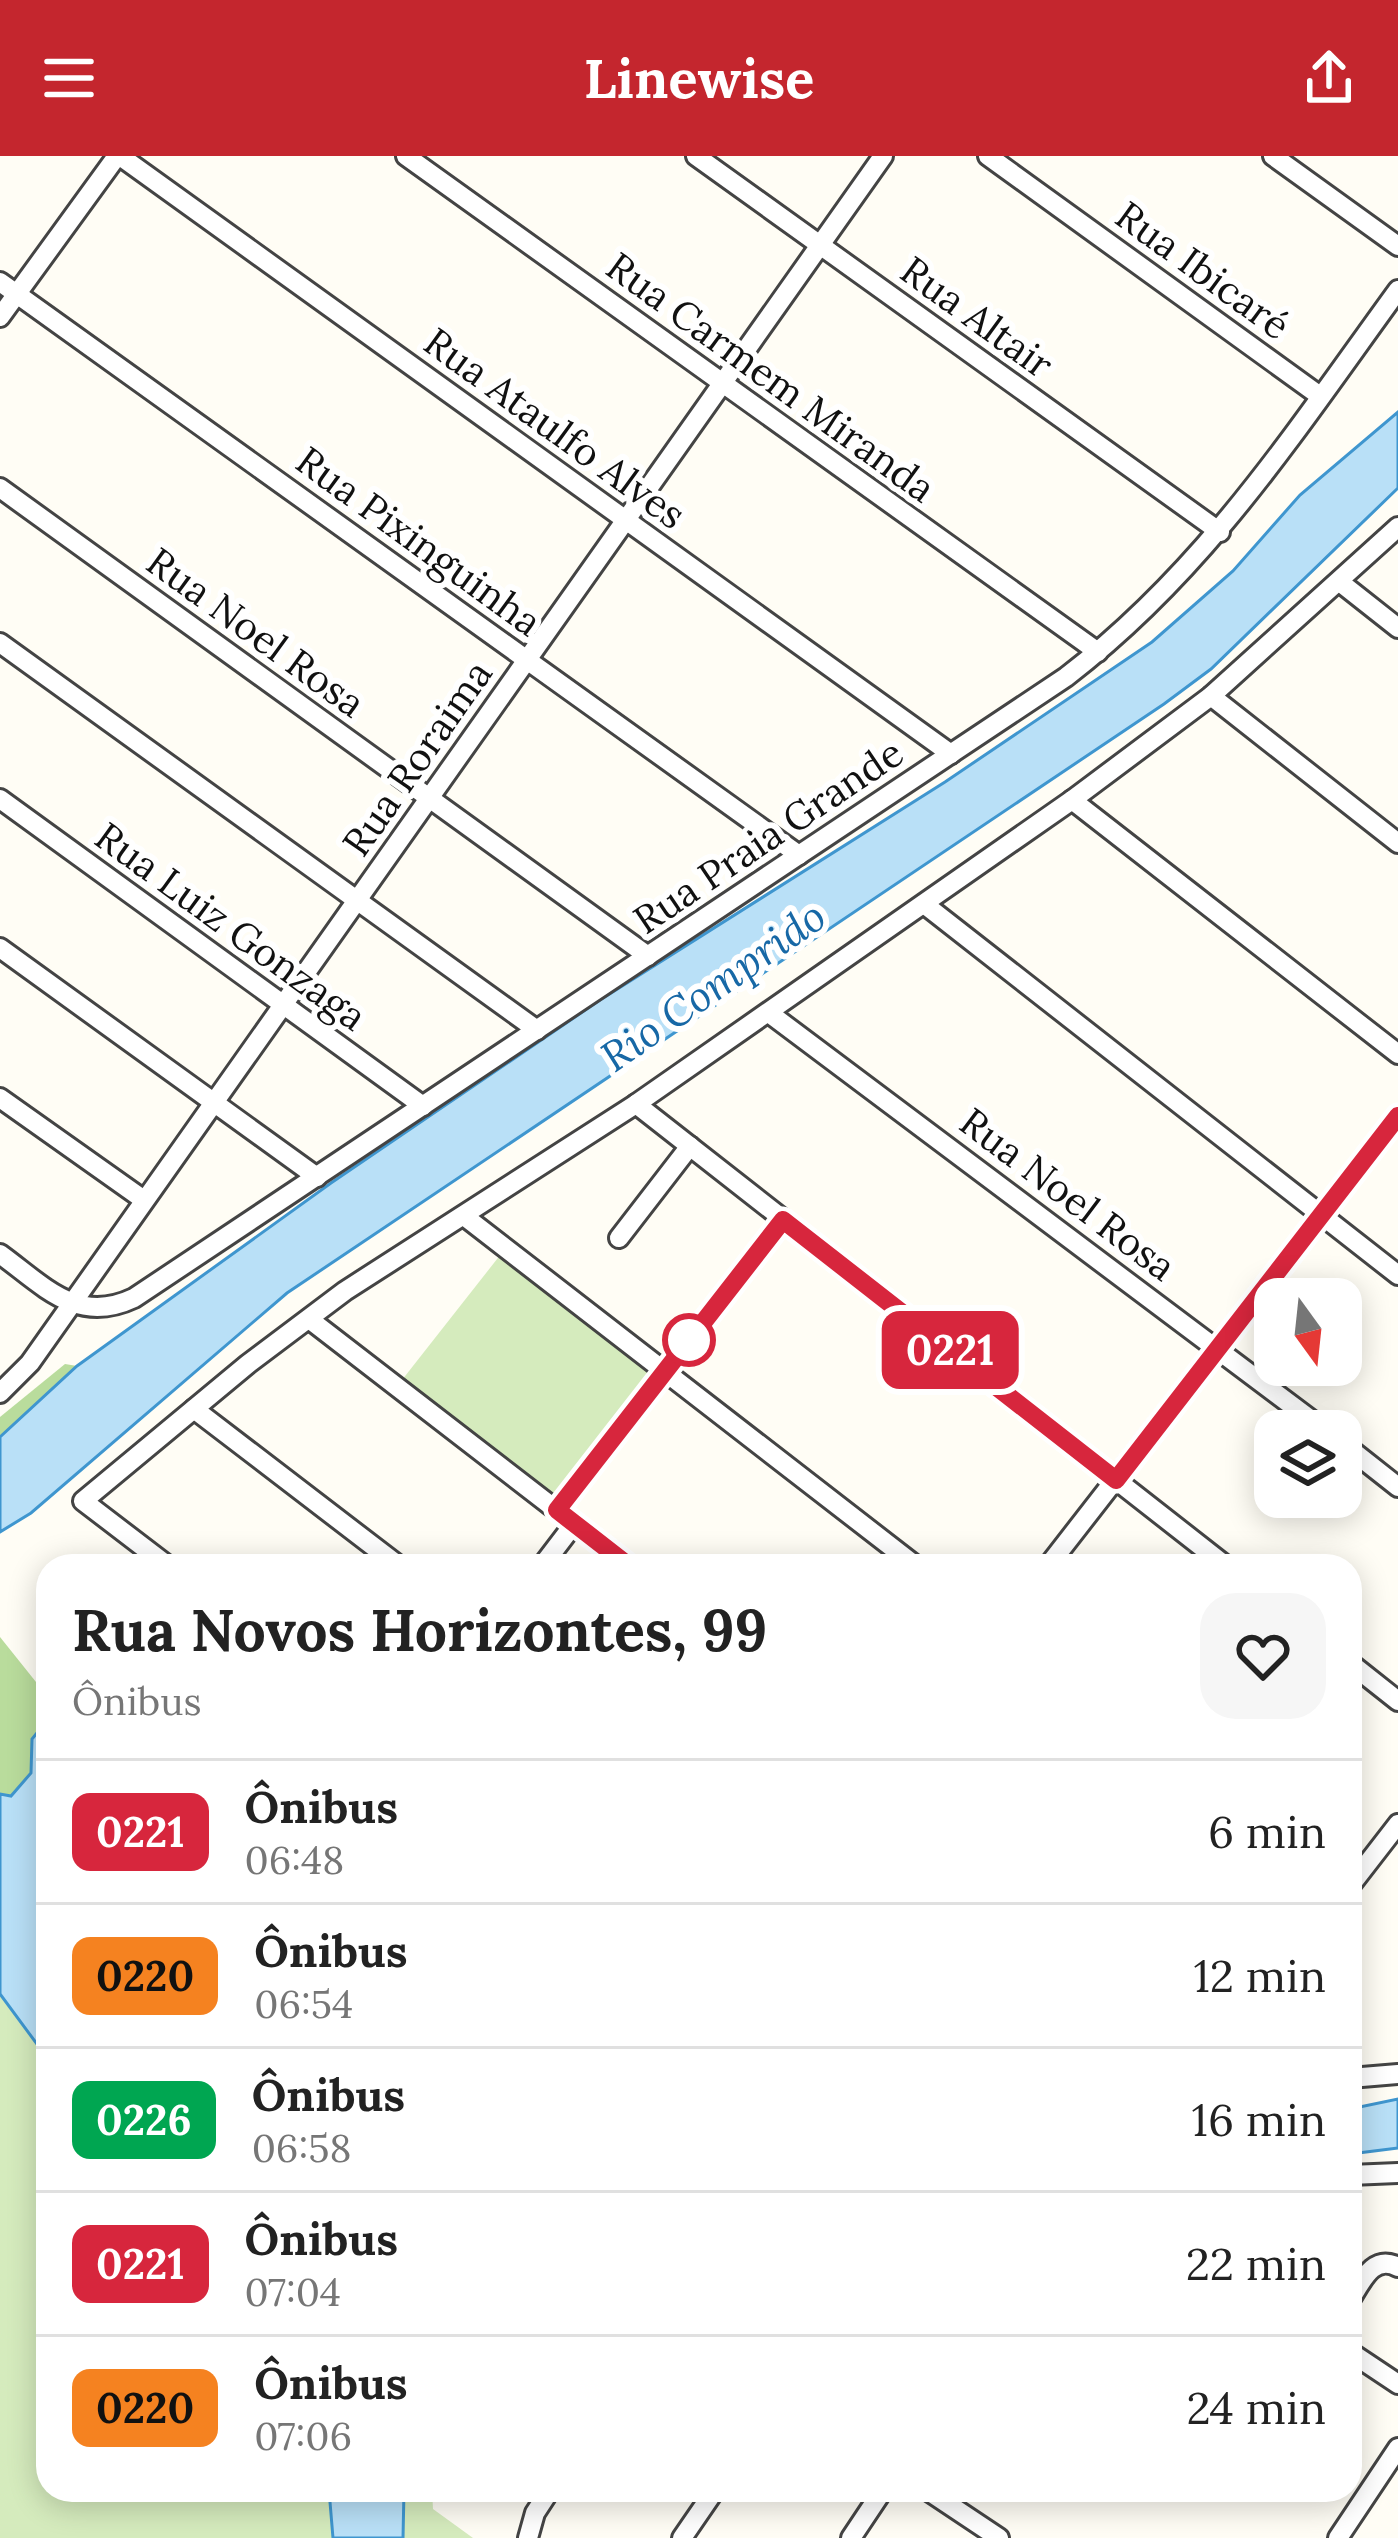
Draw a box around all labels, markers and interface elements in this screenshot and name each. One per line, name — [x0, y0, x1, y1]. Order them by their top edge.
text: Linewise — [584, 44, 814, 113]
icon: menu — [36, 45, 102, 111]
icon: share — [1296, 45, 1362, 111]
street label: Rua Ibicaré — [1106, 190, 1300, 350]
street label: Rua Carmem Miranda — [597, 241, 945, 513]
street label: Rua Altair — [891, 245, 1063, 389]
street label: Rua Ataulfo Alves — [415, 316, 695, 540]
street label: Rua Pixinguinha — [287, 435, 551, 647]
street label: Rua Noel Rosa — [137, 536, 375, 728]
street label: Rua Roraima — [331, 650, 503, 866]
street label: Rua Praia Grande — [624, 727, 912, 945]
street label: Rua Luiz Gonzaga — [86, 811, 376, 1041]
water label: Rio Comprido — [590, 889, 836, 1083]
street label: Rua Noel Rosa — [950, 1097, 1186, 1291]
north arrow — [1254, 1278, 1362, 1386]
map controls — [1254, 1278, 1362, 1518]
line badge: 0221 — [866, 1311, 1034, 1389]
unlabelled marker — [664, 1315, 714, 1365]
text: 0221 — [906, 1323, 994, 1377]
button: layers — [1254, 1410, 1362, 1518]
button: heart — [1200, 1593, 1326, 1719]
text: Rua Novos Horizontes, 99 — [72, 1594, 767, 1667]
text: Ônibus — [72, 1676, 202, 1726]
text: Ônibus — [245, 1778, 398, 1835]
text: 6 min — [1208, 1803, 1326, 1860]
text: 0221 — [96, 1805, 185, 1859]
text: 06:48 — [245, 1835, 344, 1885]
text: Ônibus — [254, 1922, 408, 1979]
text: 12 min — [1193, 1947, 1326, 2004]
text: 0220 — [96, 1949, 194, 2003]
text: 06:54 — [254, 1979, 353, 2029]
text: Ônibus — [252, 2066, 405, 2123]
text: 16 min — [1192, 2091, 1326, 2148]
text: 0226 — [96, 2093, 192, 2147]
text: 06:58 — [252, 2123, 351, 2173]
text: Ônibus — [245, 2210, 398, 2267]
text: 22 min — [1186, 2235, 1326, 2292]
text: 0221 — [96, 2237, 185, 2291]
text: 07:04 — [245, 2267, 341, 2317]
text: Ônibus — [254, 2354, 408, 2411]
text: 24 min — [1186, 2379, 1326, 2436]
text: 0220 — [96, 2381, 194, 2435]
text: 07:06 — [254, 2411, 352, 2461]

